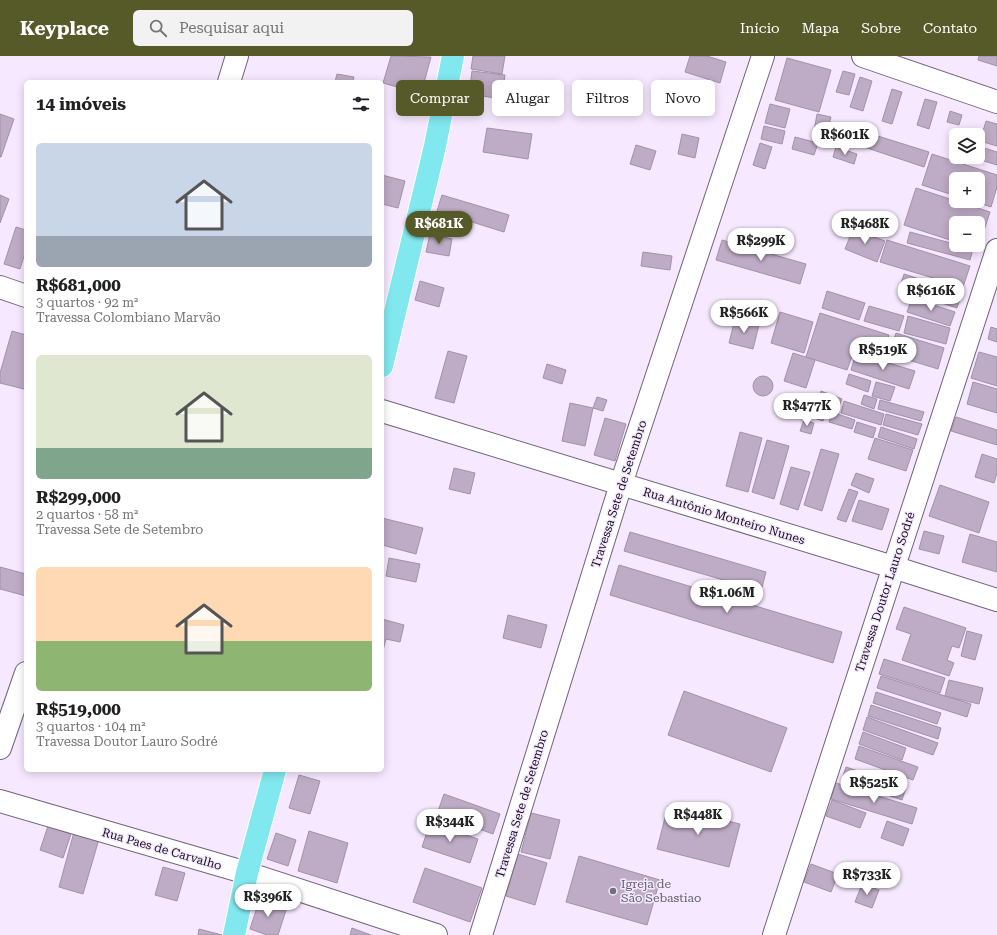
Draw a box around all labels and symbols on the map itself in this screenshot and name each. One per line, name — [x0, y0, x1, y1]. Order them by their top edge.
pin: R$601K — [812, 122, 878, 156]
pin: R$681K — [406, 211, 472, 245]
pin: R$468K — [832, 211, 898, 245]
pin: R$299K — [728, 228, 794, 262]
pin: R$616K — [898, 278, 964, 312]
pin: R$566K — [711, 300, 777, 334]
pin: R$519K — [850, 337, 916, 371]
pin: R$477K — [774, 393, 840, 427]
street label: Travessa Sete de Setembro — [588, 418, 650, 570]
street label: Rua Antônio Monteiro Nunes — [641, 485, 807, 547]
street label: Travessa Doutor Lauro Sodré — [852, 510, 918, 674]
pin: R$1.06M — [690, 580, 764, 614]
street label: Travessa Sete de Setembro — [493, 728, 551, 880]
pin: R$525K — [841, 770, 907, 804]
pin: R$448K — [665, 802, 731, 836]
pin: R$344K — [417, 809, 483, 843]
street label: Rua Paes de Carvalho — [101, 825, 223, 873]
pin: R$733K — [834, 862, 900, 896]
place label: Igreja de São Sebastiao — [621, 877, 701, 905]
pin: R$396K — [235, 884, 301, 918]
marker: Igreja de São Sebastiao — [608, 886, 618, 896]

